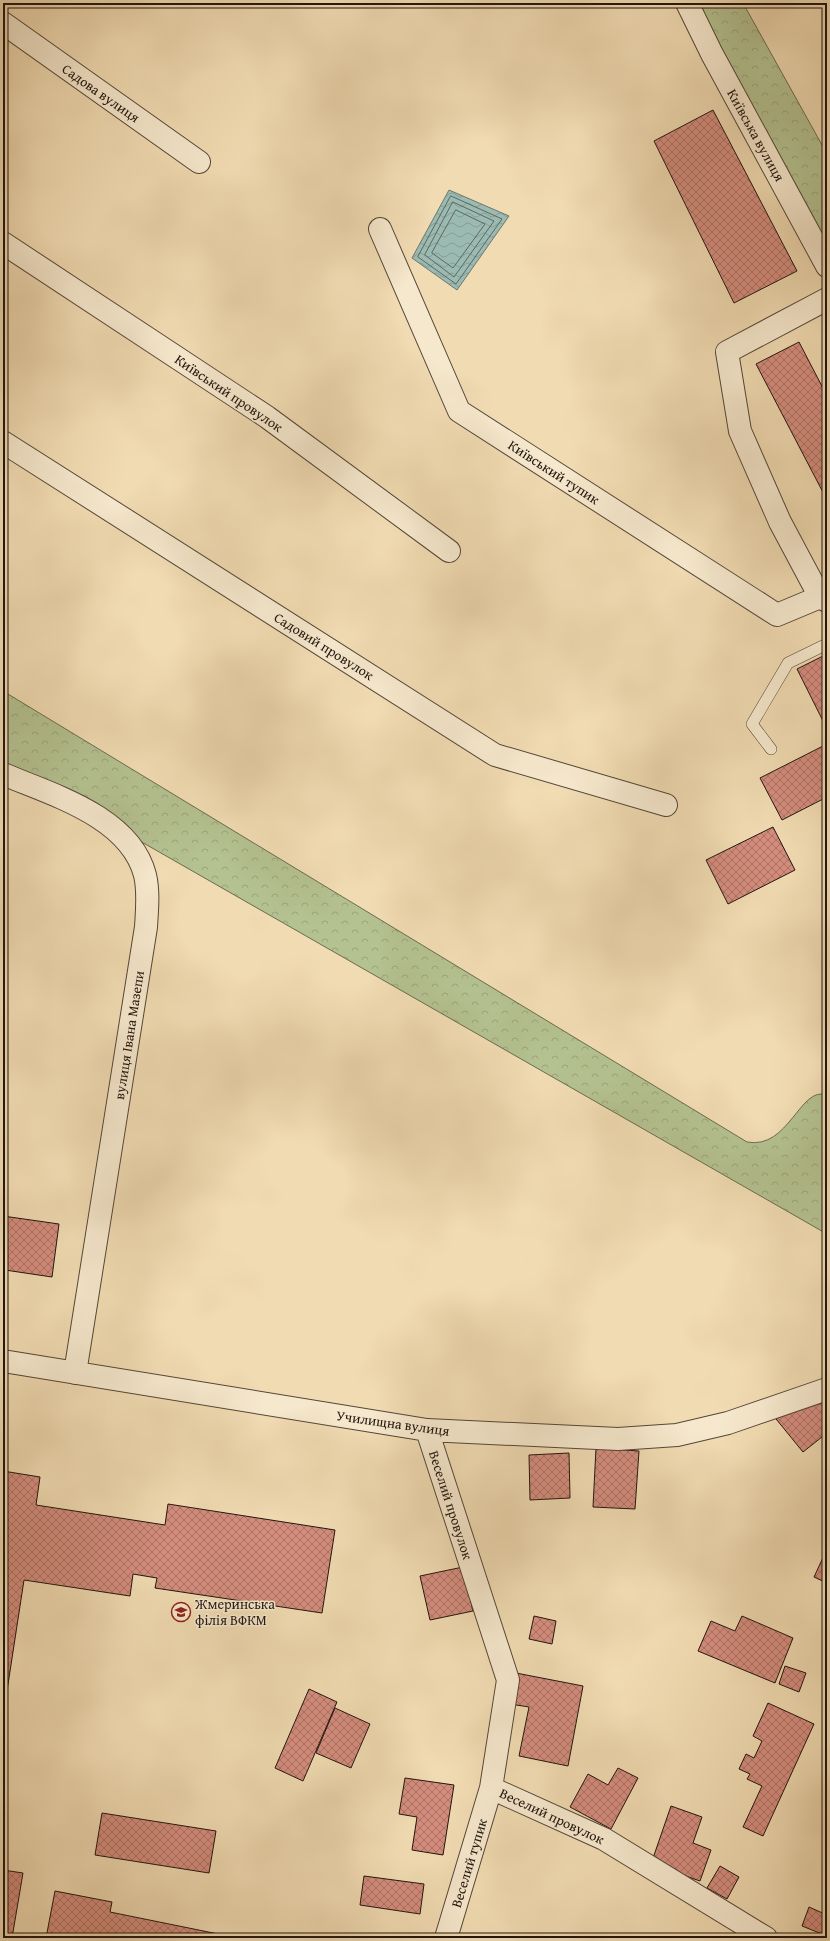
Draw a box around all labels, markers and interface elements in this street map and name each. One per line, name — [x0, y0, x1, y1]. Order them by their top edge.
street label: Садова вулиця — [58, 59, 144, 127]
street label: Київська вулиця — [722, 85, 790, 185]
street label: Київський провулок — [171, 349, 288, 437]
street label: Київський тупик — [504, 435, 604, 509]
street label: Садовий провулок — [270, 607, 378, 685]
street label: вулиця Івана Мазепи — [109, 969, 149, 1101]
street label: Училищна вулиця — [335, 1405, 451, 1441]
street label: Веселий провулок — [424, 1448, 478, 1563]
place label: Жмеринська філія ВФКМ — [194, 1594, 275, 1630]
school or university icon: Жмеринська філія ВФКМ — [170, 1601, 192, 1623]
street label: Веселий провулок — [496, 1783, 608, 1849]
street label: Веселий тупик — [446, 1815, 492, 1910]

